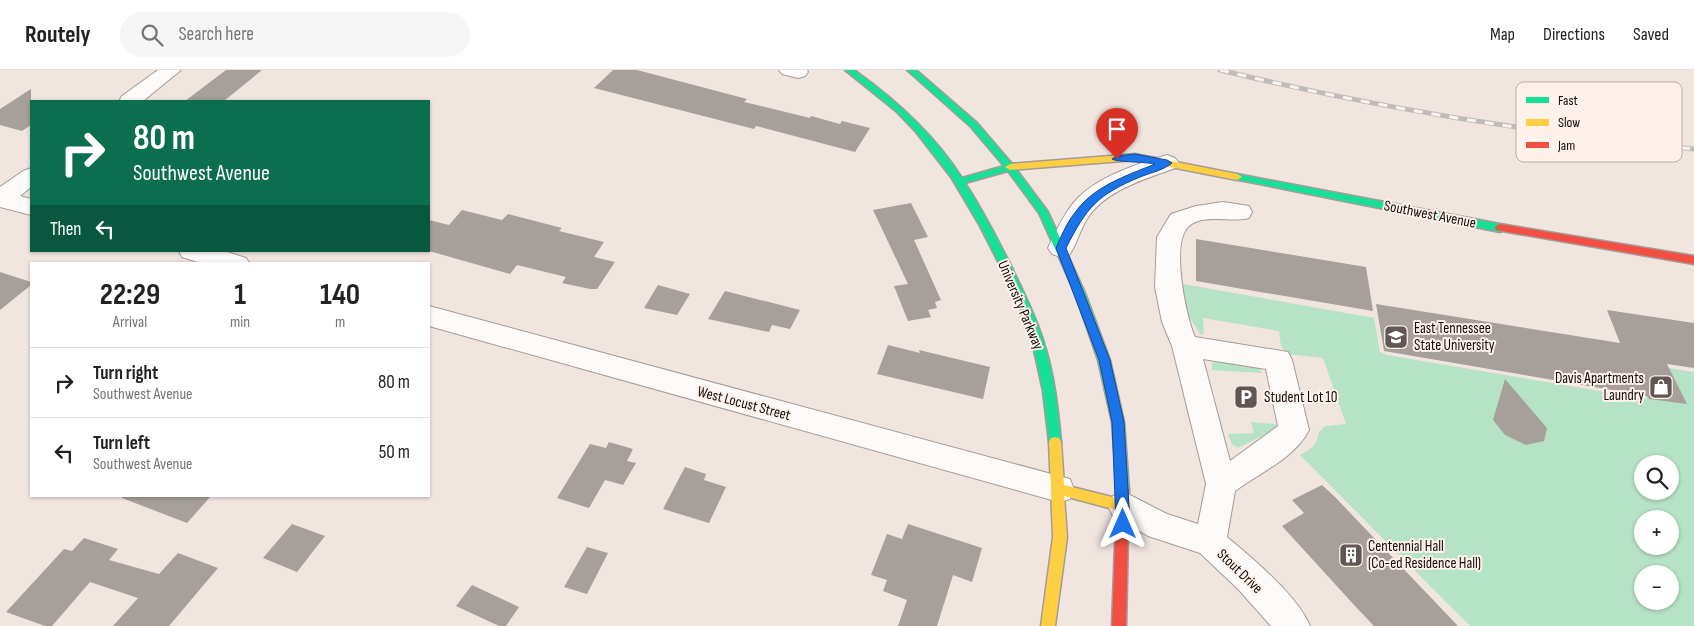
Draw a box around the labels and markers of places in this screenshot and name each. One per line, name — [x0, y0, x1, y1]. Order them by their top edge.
pin — [1096, 108, 1138, 159]
place label: East Tennessee State University — [1414, 319, 1495, 355]
school or university icon: East Tennessee State University — [1383, 324, 1409, 350]
place label: Davis Apartments Laundry — [1555, 369, 1644, 405]
shop icon: Davis Apartments Laundry — [1648, 374, 1674, 400]
parking icon: Student Lot 10 — [1233, 384, 1259, 410]
place label: Student Lot 10 — [1264, 388, 1338, 407]
place label: Centennial Hall (Co-ed Residence Hall) — [1368, 537, 1481, 573]
building icon: Centennial Hall (Co-ed Residence Hall) — [1338, 542, 1364, 568]

